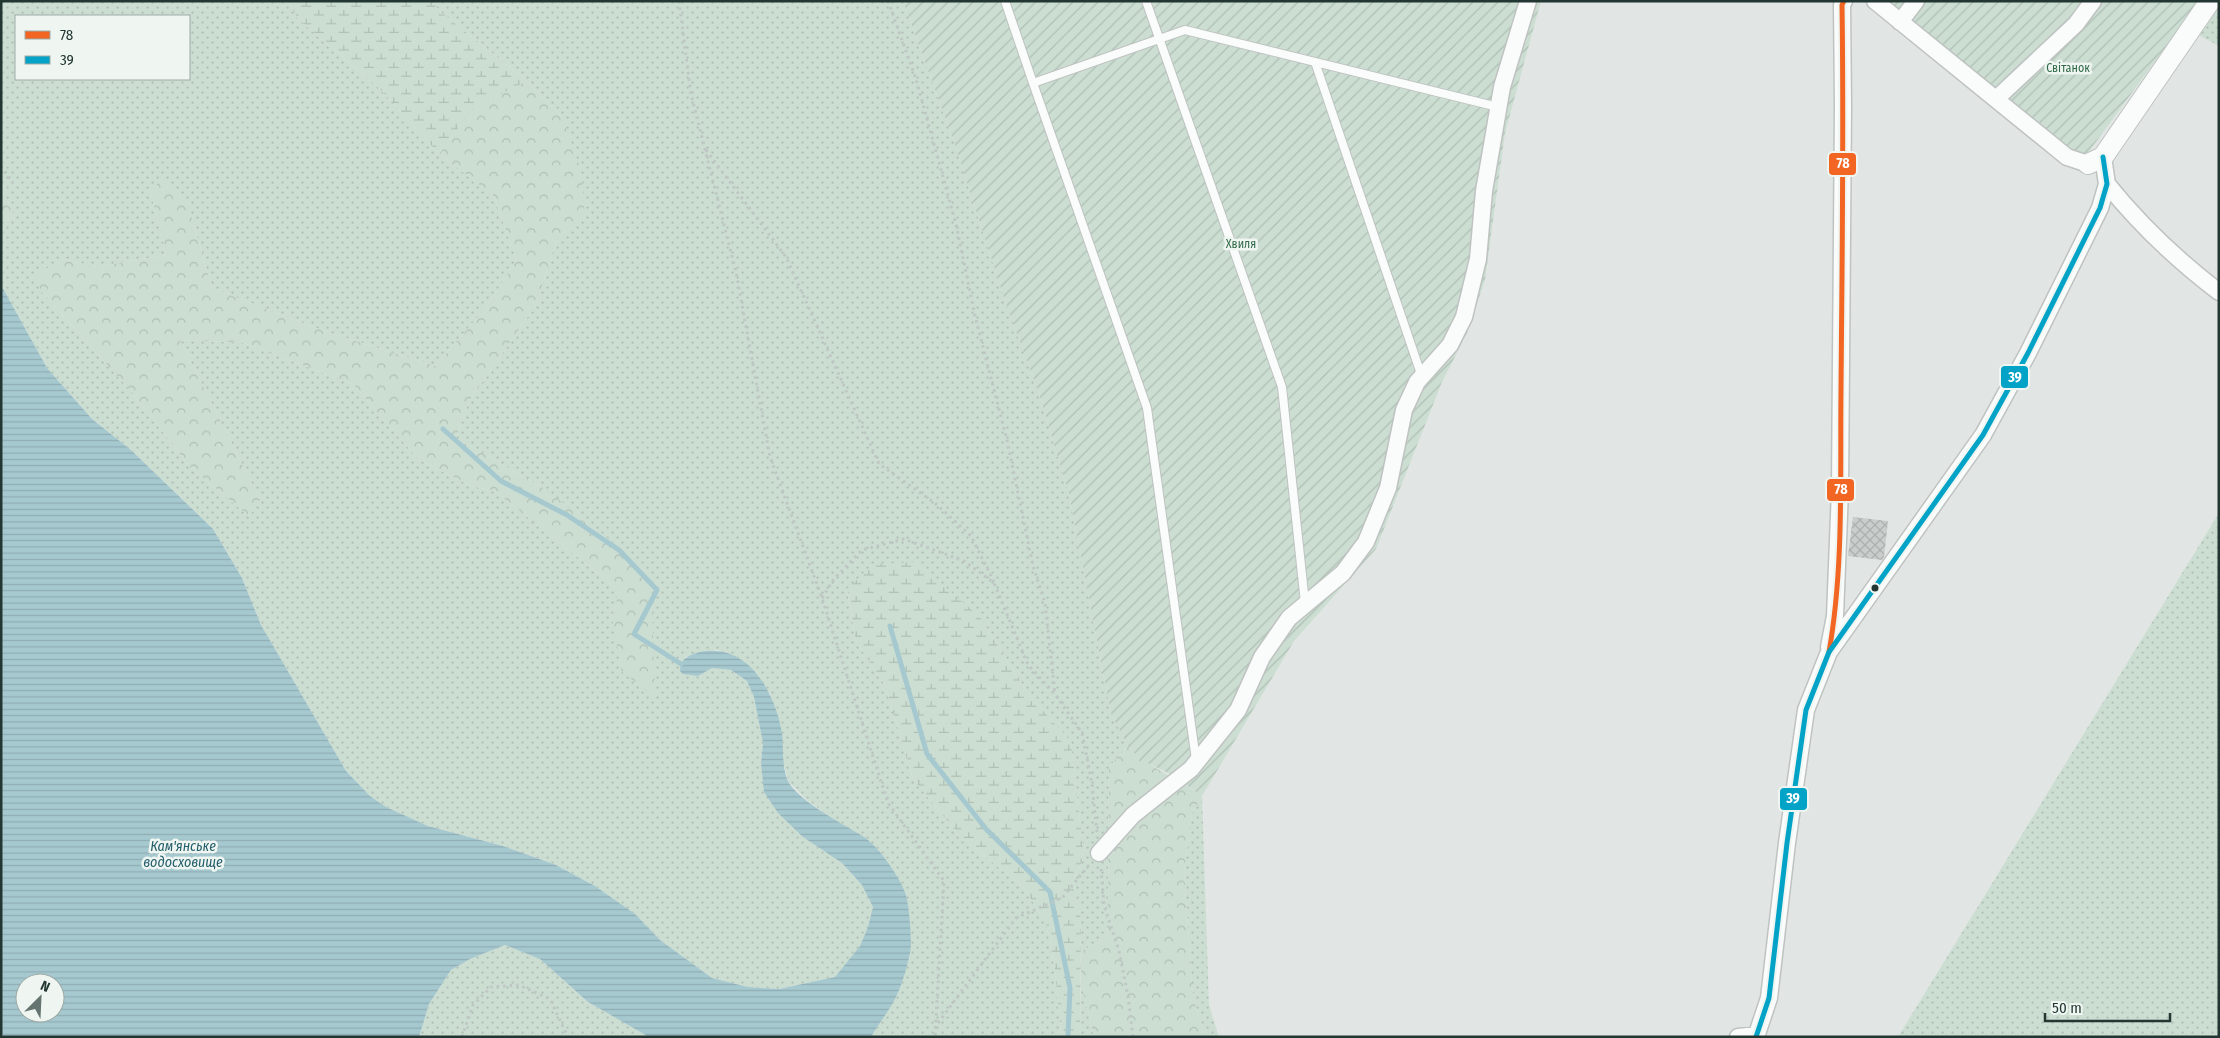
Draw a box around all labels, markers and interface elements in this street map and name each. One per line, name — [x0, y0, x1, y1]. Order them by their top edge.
legend — [15, 15, 190, 80]
text: 78 — [60, 26, 73, 44]
text: 39 — [60, 51, 74, 69]
park label: Світанок — [2046, 61, 2090, 75]
line badge: 78 — [1828, 152, 1857, 176]
text: 78 — [1836, 155, 1850, 172]
park label: Хвиля — [1226, 237, 1256, 251]
line badge: 39 — [2000, 365, 2029, 389]
text: 39 — [2007, 369, 2022, 386]
line badge: 78 — [1826, 478, 1855, 502]
text: 78 — [1834, 481, 1848, 498]
unlabelled marker — [1870, 583, 1880, 593]
line badge: 39 — [1779, 787, 1808, 811]
text: 39 — [1785, 790, 1800, 807]
water label: Кам'янське водосховище — [143, 838, 223, 871]
north arrow — [15, 973, 65, 1023]
text: N — [38, 977, 52, 996]
scale bar — [2045, 990, 2170, 1022]
text: 50 m — [2052, 999, 2082, 1017]

